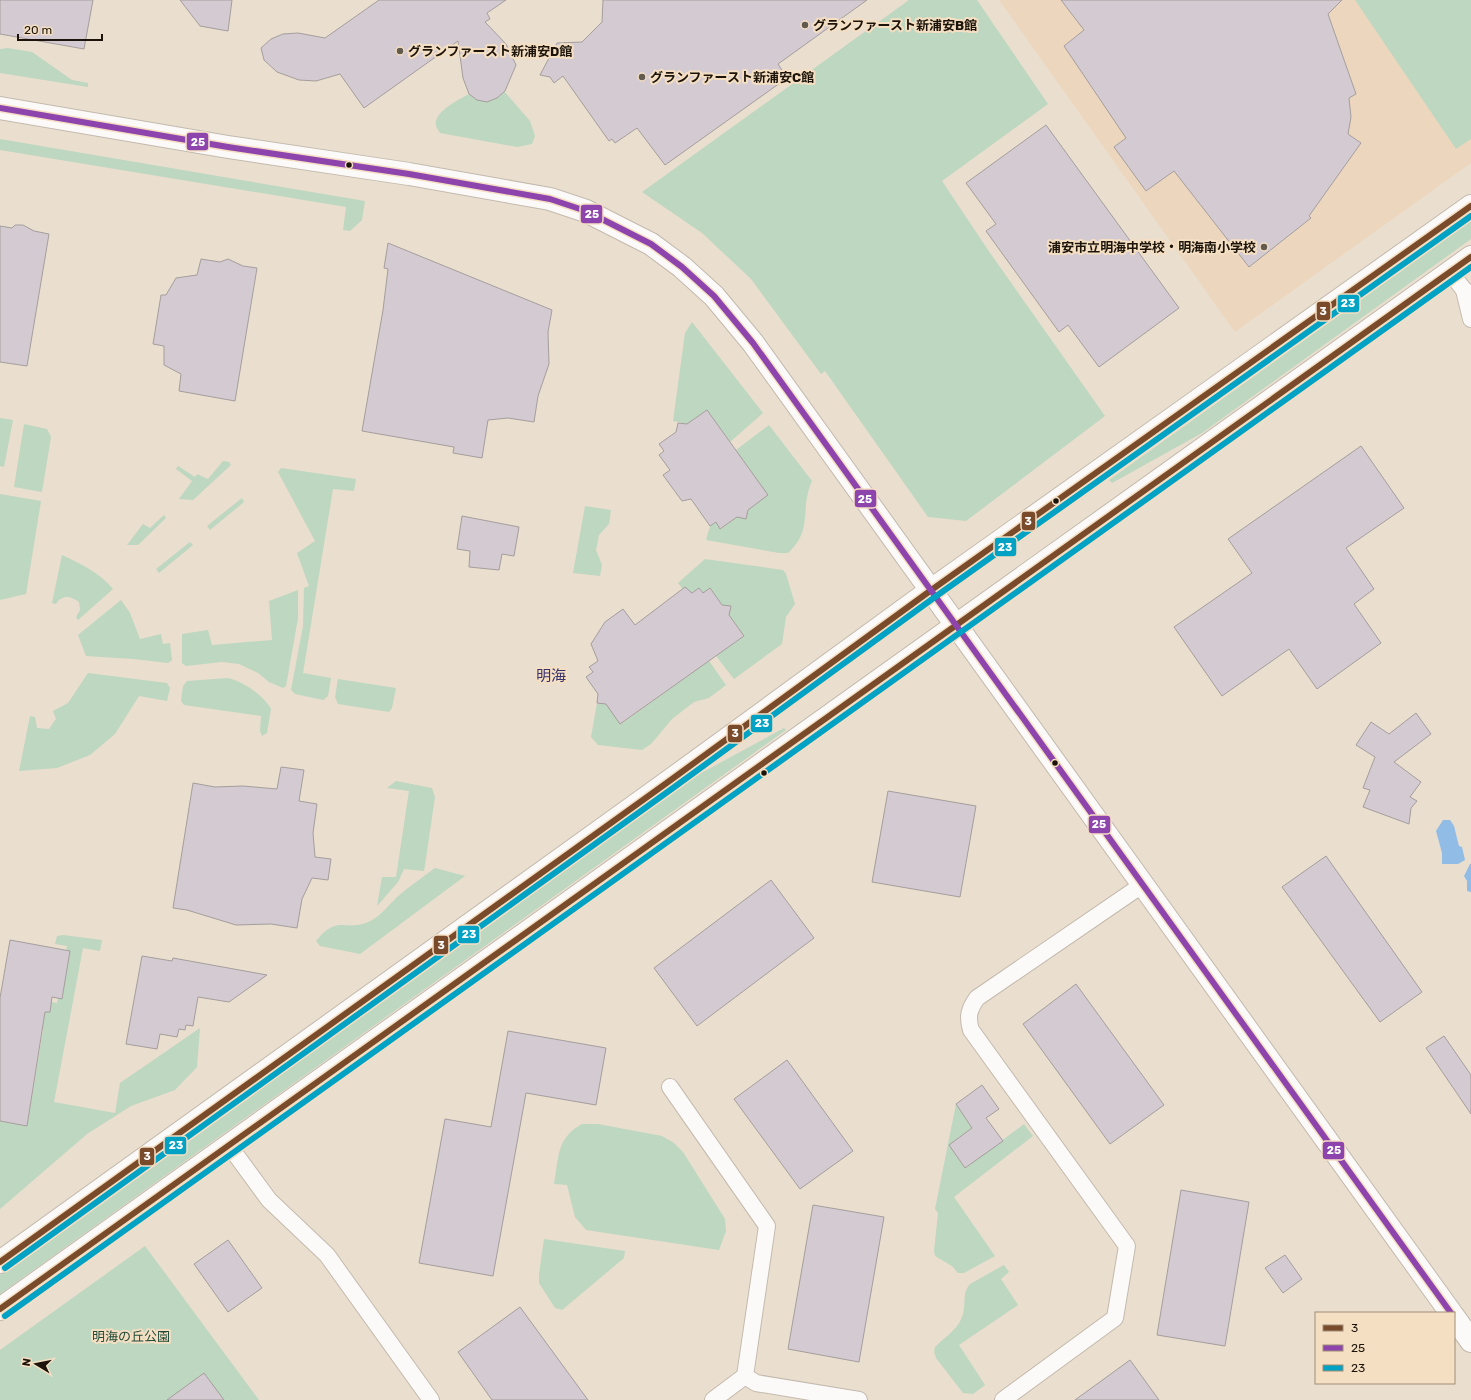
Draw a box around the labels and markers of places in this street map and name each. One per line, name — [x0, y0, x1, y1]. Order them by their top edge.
place label: グランファースト新浦安B館 — [813, 18, 977, 33]
marker: グランファースト新浦安B館 — [800, 20, 810, 30]
place label: グランファースト新浦安D館 — [408, 44, 572, 59]
marker: グランファースト新浦安D館 — [395, 46, 405, 56]
place label: グランファースト新浦安C館 — [650, 70, 814, 85]
marker: グランファースト新浦安C館 — [637, 72, 647, 82]
unlabelled marker — [344, 160, 354, 170]
place label: 浦安市立明海中学校・明海南小学校 — [1048, 240, 1256, 255]
marker: 浦安市立明海中学校・明海南小学校 — [1259, 242, 1269, 252]
unlabelled marker — [1051, 496, 1061, 506]
unlabelled marker — [1050, 758, 1060, 768]
unlabelled marker — [759, 768, 769, 778]

